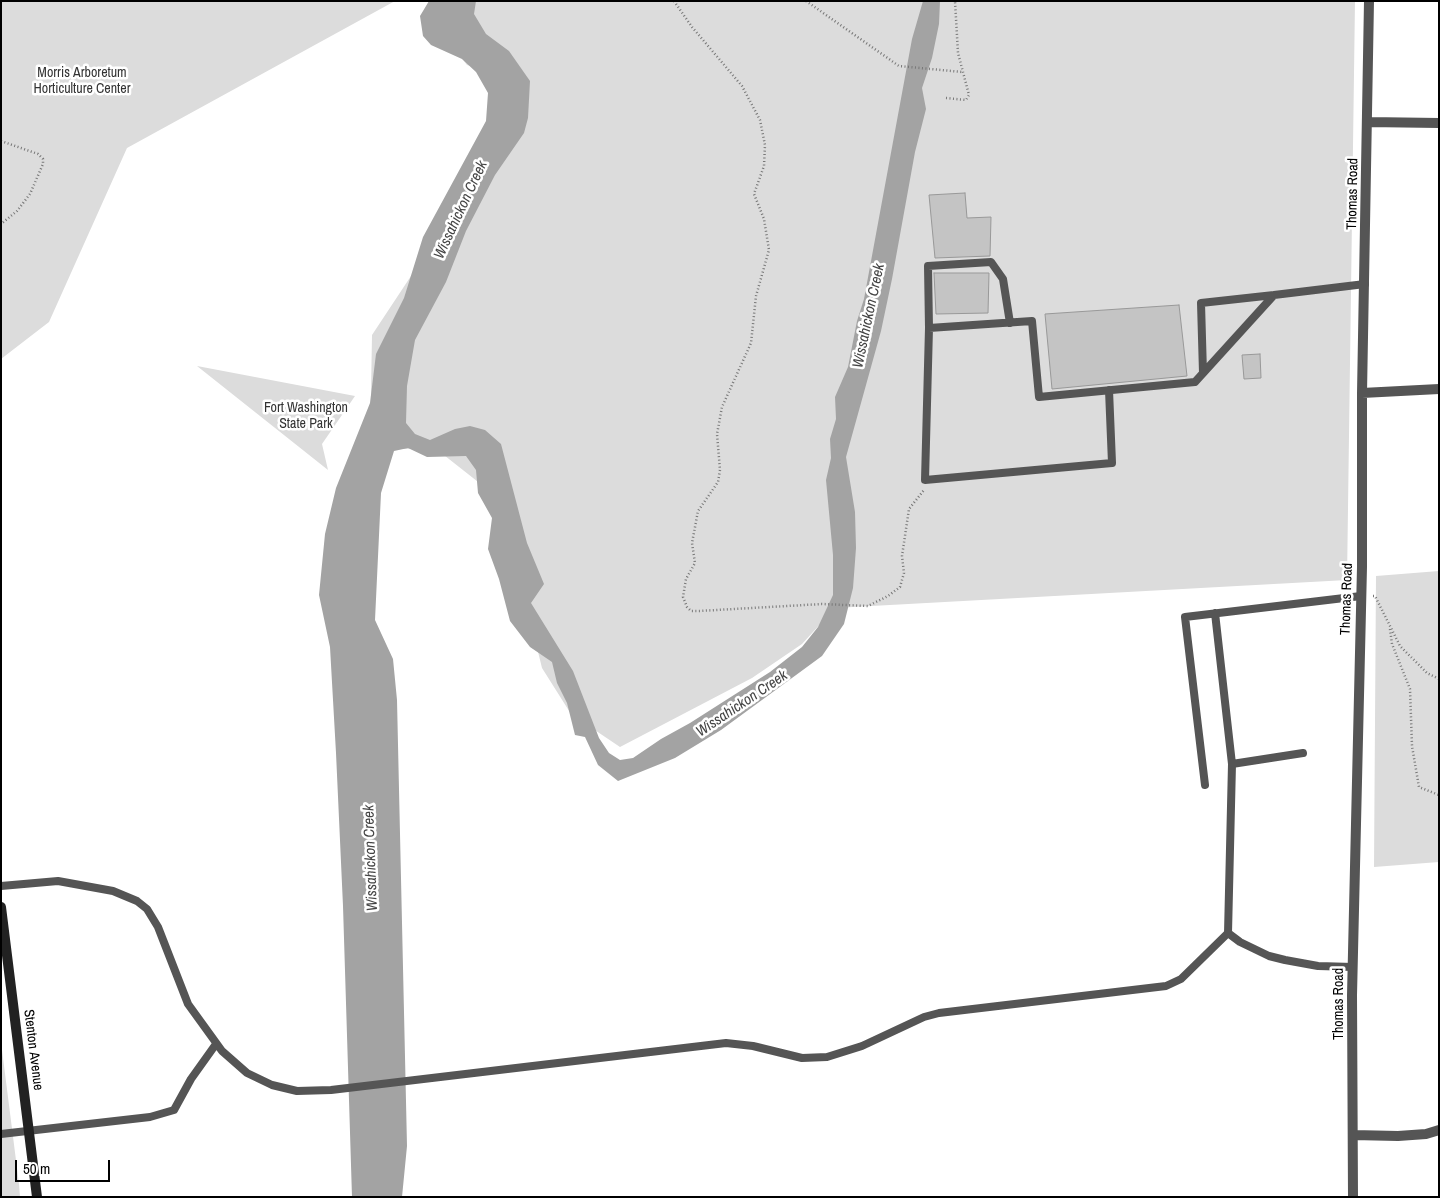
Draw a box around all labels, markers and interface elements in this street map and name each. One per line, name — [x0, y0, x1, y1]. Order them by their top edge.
park label: Morris Arboretum Horticulture Center — [34, 65, 130, 98]
water label: Wissahickon Creek — [430, 158, 492, 262]
street label: Thomas Road — [1344, 158, 1362, 230]
water label: Wissahickon Creek — [849, 262, 889, 370]
park label: Fort Washington State Park — [264, 400, 348, 432]
street label: Thomas Road — [1337, 563, 1357, 635]
water label: Wissahickon Creek — [693, 667, 791, 741]
water label: Wissahickon Creek — [360, 805, 382, 911]
street label: Thomas Road — [1331, 968, 1347, 1040]
street label: Stenton Avenue — [20, 1009, 46, 1091]
scale bar — [18, 1150, 112, 1182]
text: 50 m — [23, 1158, 50, 1179]

